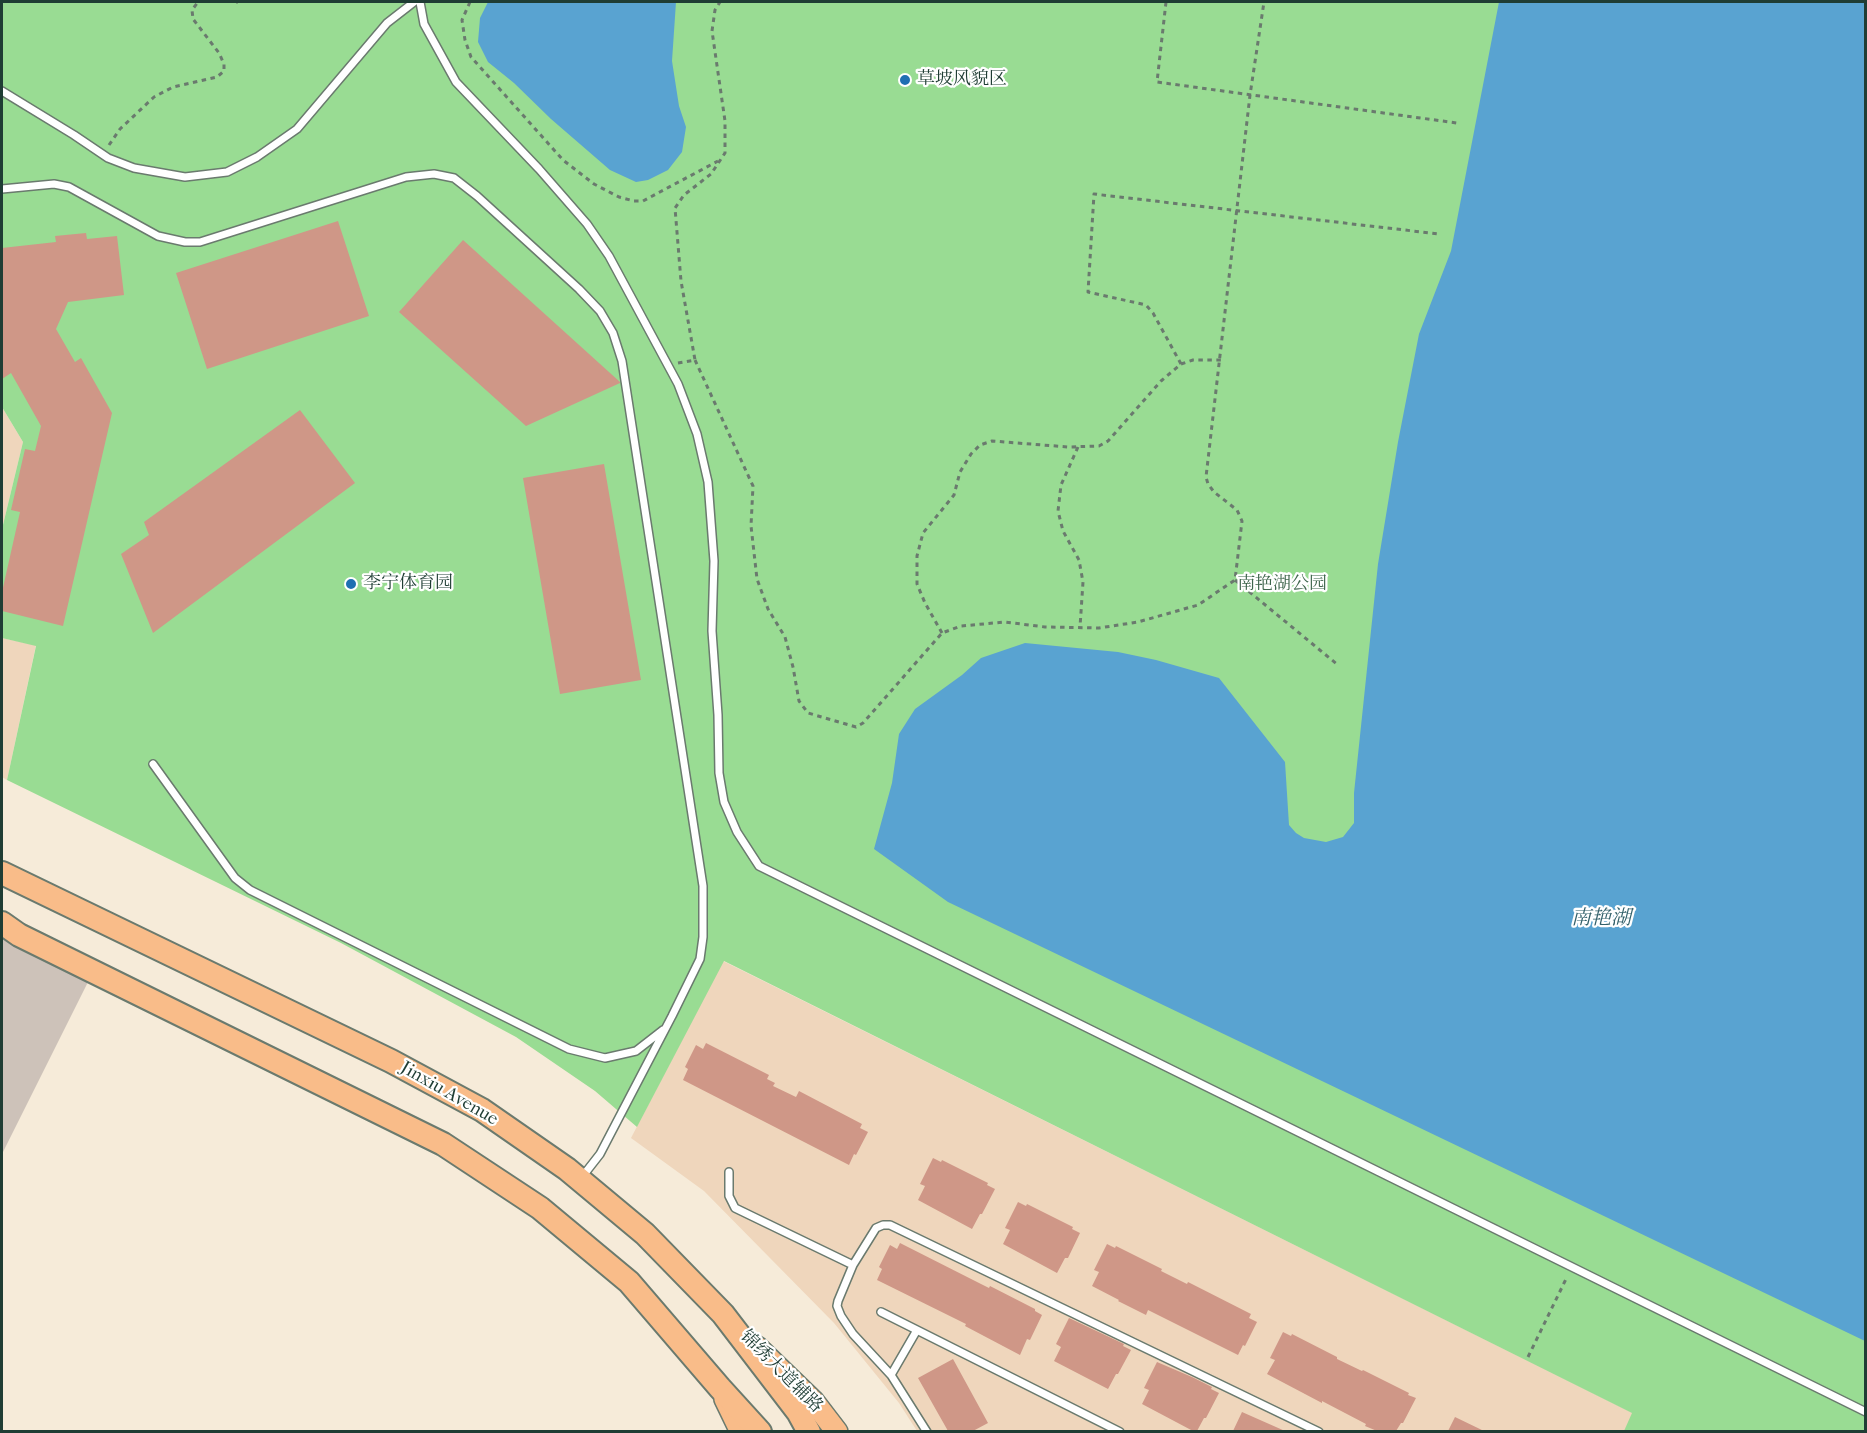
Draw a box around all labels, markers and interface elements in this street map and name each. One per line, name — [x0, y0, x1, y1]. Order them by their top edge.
place label: 草坡风貌区 — [917, 69, 1007, 91]
marker: 草坡风貌区 — [898, 73, 912, 87]
place label: 李宁体育园 — [363, 573, 453, 595]
park label: 南艳湖公园 — [1237, 574, 1327, 596]
marker: 李宁体育园 — [344, 577, 358, 591]
water label: 南艳湖 — [1571, 907, 1631, 931]
street label: Jinxiu Avenue — [396, 1057, 502, 1131]
street label: 锦绣大道辅路 — [735, 1326, 827, 1418]

